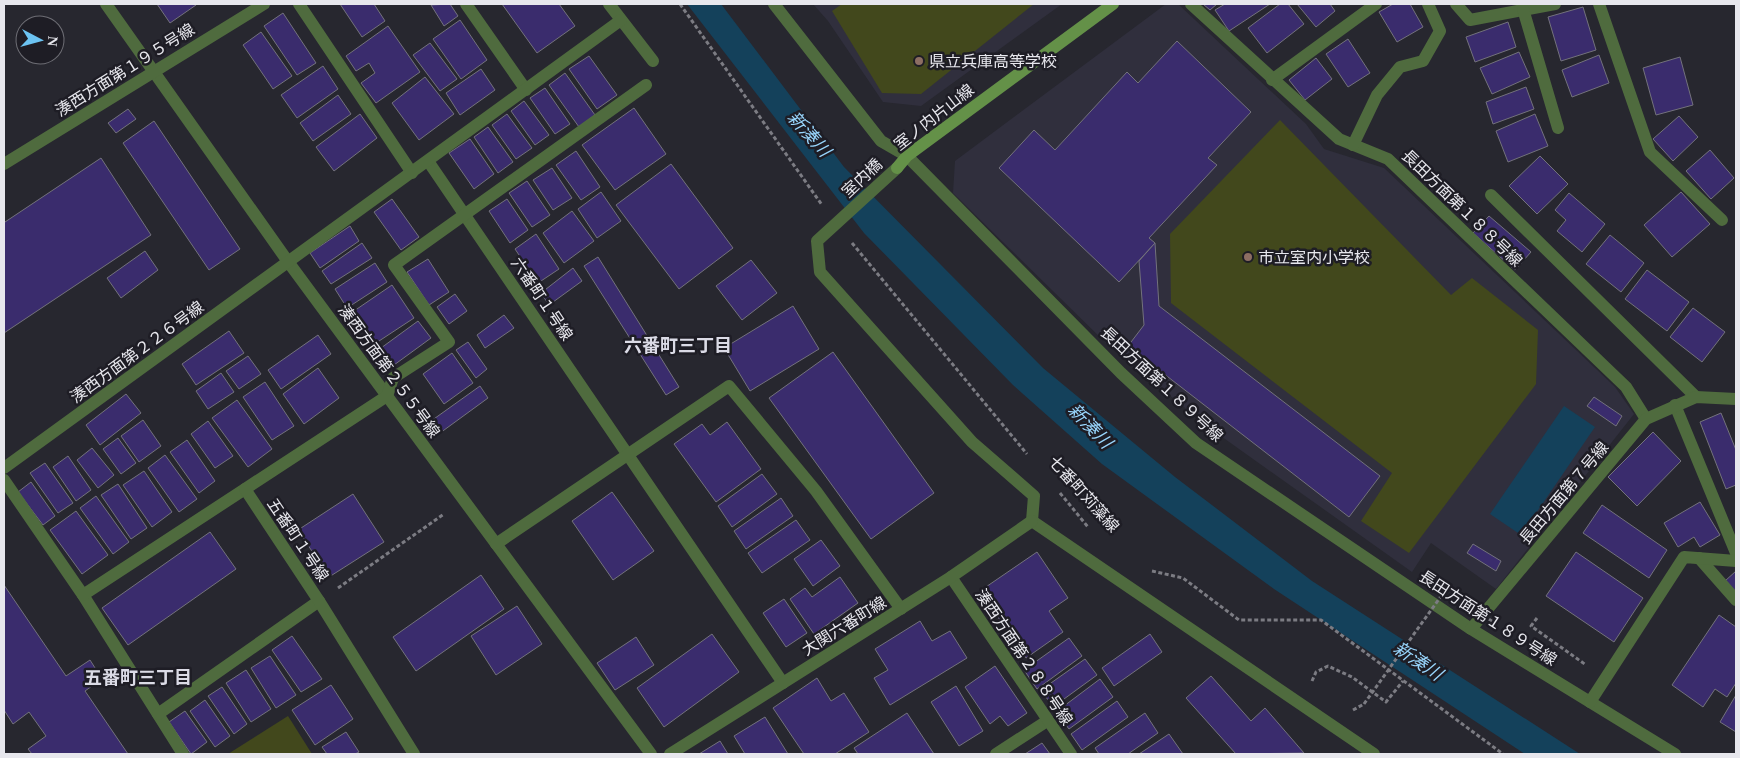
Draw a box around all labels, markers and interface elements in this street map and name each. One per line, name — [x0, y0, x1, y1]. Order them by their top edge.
north arrow — [15, 15, 65, 65]
street label: 湊西方面第１９５号線 — [53, 20, 197, 120]
text: N — [44, 35, 60, 47]
place label: 県立兵庫高等学校 — [929, 53, 1057, 70]
marker: 県立兵庫高等学校 — [913, 55, 925, 67]
street label: 室ノ内片山線 — [891, 81, 977, 153]
water label: 新湊川 — [784, 107, 836, 162]
street label: 長田方面第１８８号線 — [1399, 146, 1525, 270]
street label: 室内橋 — [839, 155, 885, 201]
place label: 市立室内小学校 — [1258, 249, 1370, 266]
marker: 市立室内小学校 — [1242, 251, 1254, 263]
street label: 六番町１号線 — [508, 254, 576, 344]
street label: 湊西方面第２２６号線 — [67, 298, 207, 406]
street label: 湊西方面第２５５号線 — [335, 301, 443, 441]
street label: 長田方面第１８９号線 — [1098, 323, 1226, 445]
district label: 六番町三丁目 — [624, 336, 732, 356]
water label: 新湊川 — [1064, 400, 1117, 454]
street label: 長田方面第７号線 — [1516, 439, 1612, 547]
street label: 七番町苅藻線 — [1046, 453, 1122, 535]
street label: 五番町１号線 — [264, 495, 332, 585]
street label: 長田方面第１８９号線 — [1416, 567, 1560, 669]
street label: 湊西方面第２８８号線 — [972, 586, 1076, 728]
street label: 大関六番町線 — [799, 593, 889, 659]
water label: 新湊川 — [1390, 638, 1448, 686]
district label: 五番町三丁目 — [84, 668, 192, 688]

